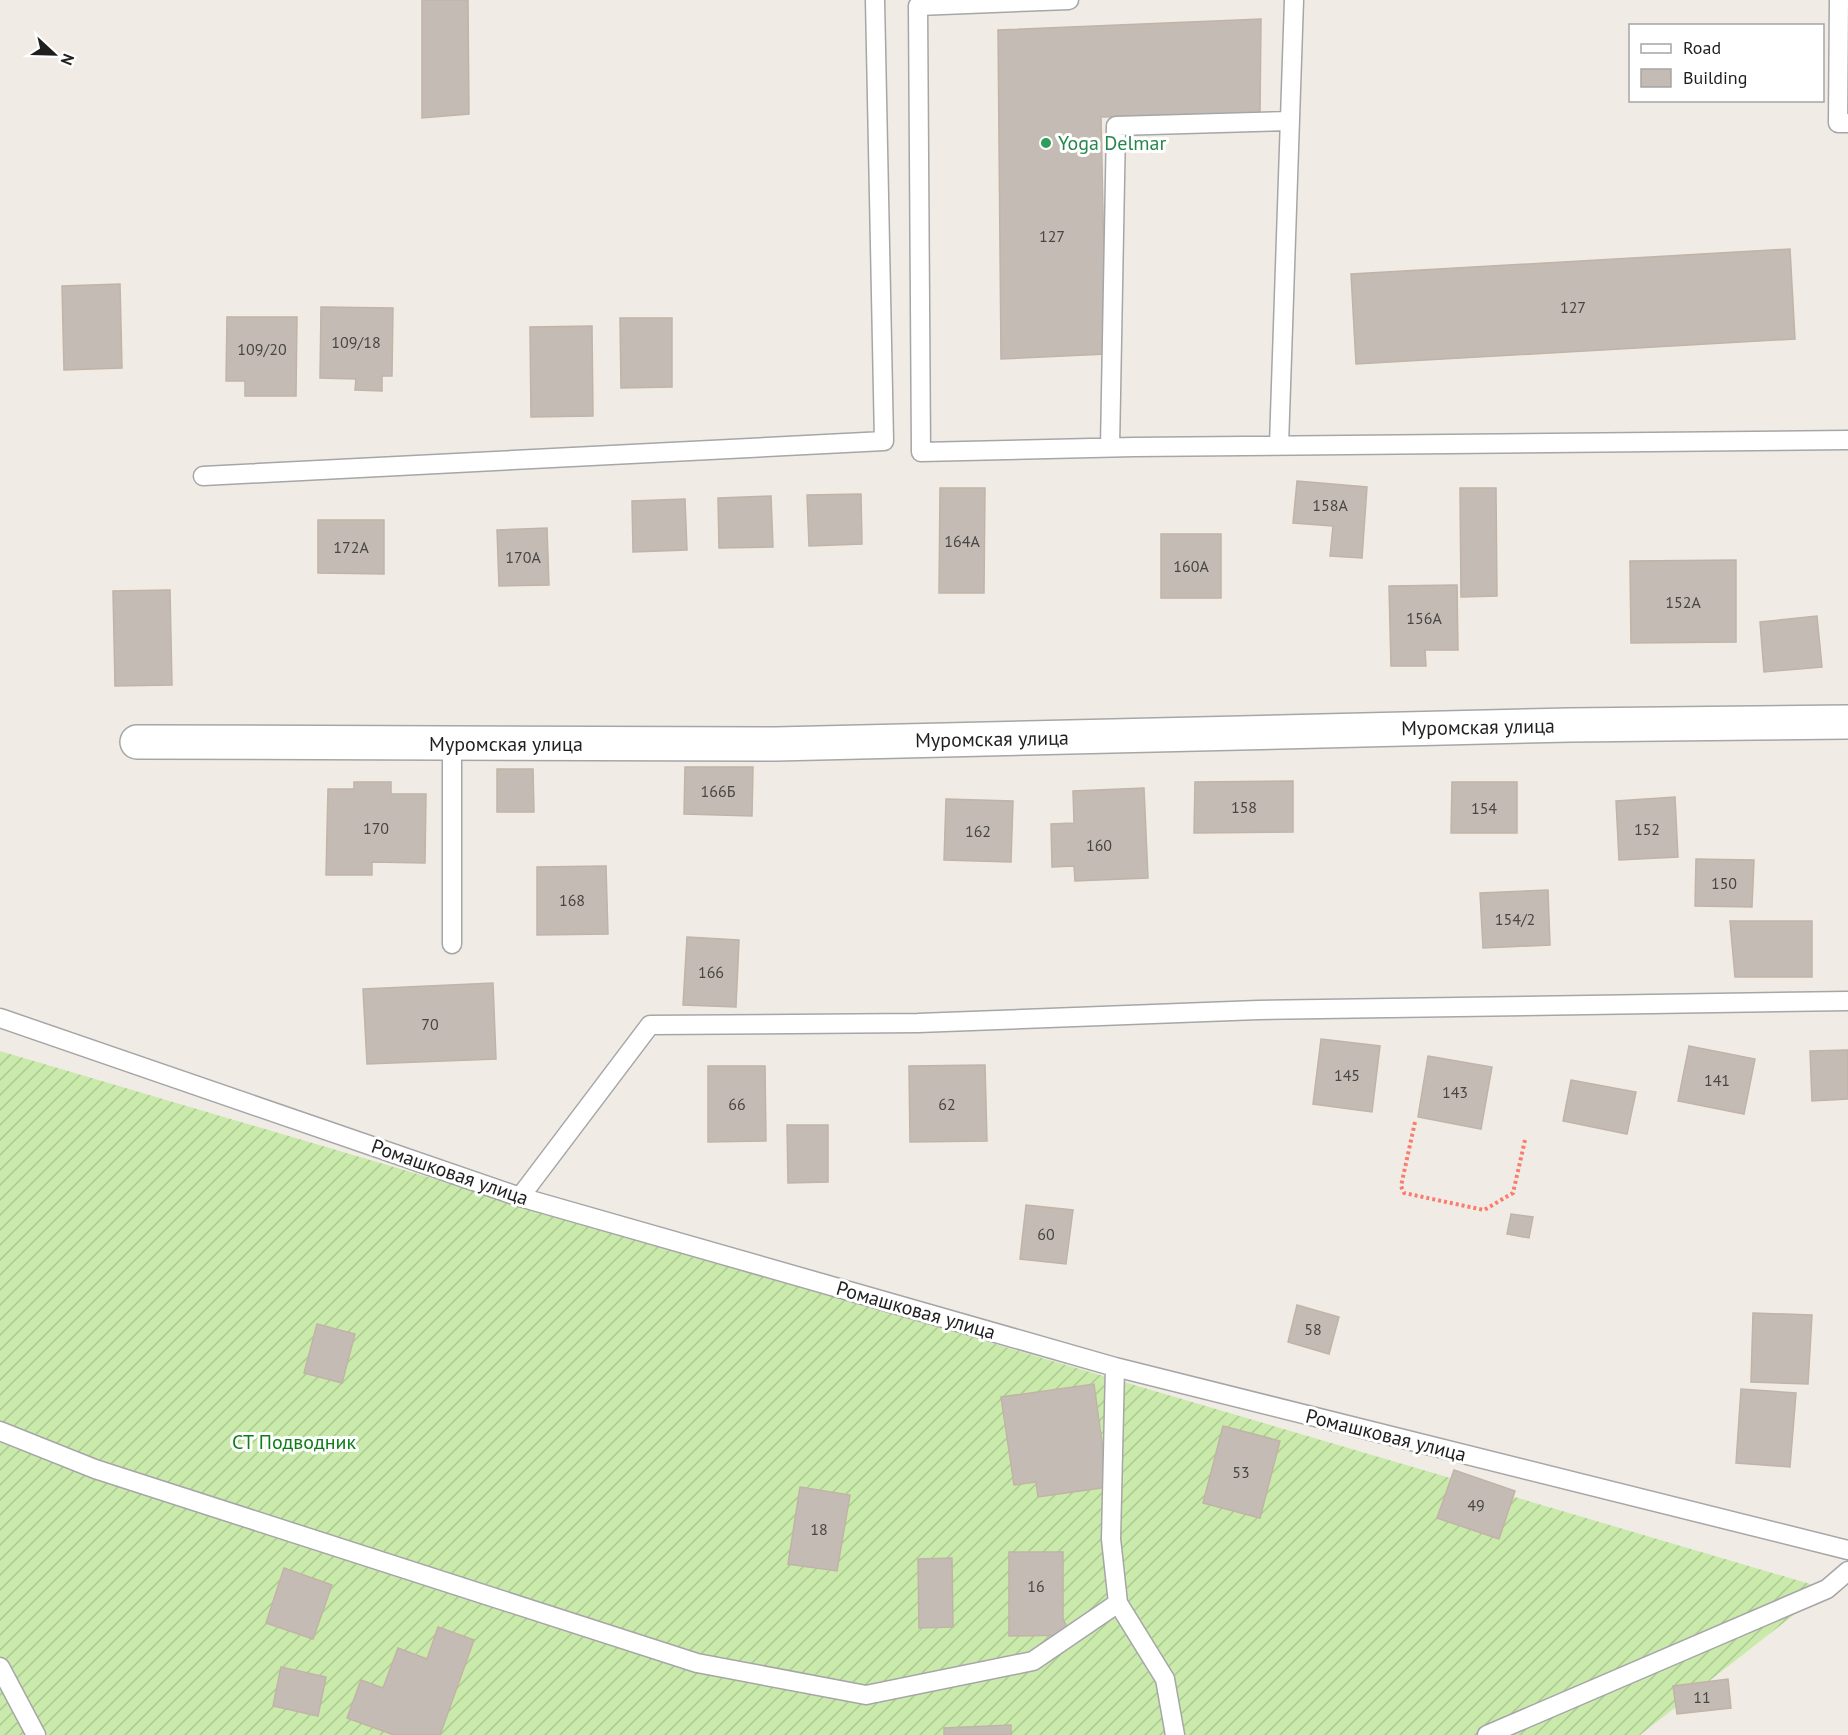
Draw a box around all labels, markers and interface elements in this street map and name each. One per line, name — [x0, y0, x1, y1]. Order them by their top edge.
north arrow — [24, 24, 84, 84]
legend — [1629, 24, 1824, 102]
text: Road — [1683, 36, 1721, 59]
text: N — [57, 51, 79, 68]
text: Building — [1683, 66, 1747, 89]
place label: Yoga Delmar — [1058, 130, 1166, 156]
marker: Yoga Delmar — [1039, 136, 1053, 150]
house number: 127 — [1039, 226, 1065, 246]
house number: 127 — [1560, 297, 1586, 317]
house number: 109/18 — [331, 332, 381, 352]
house number: 109/20 — [237, 339, 287, 359]
house number: 158А — [1312, 495, 1348, 515]
house number: 164А — [944, 531, 980, 551]
house number: 172А — [333, 537, 369, 557]
house number: 170А — [505, 547, 541, 567]
house number: 160А — [1173, 556, 1209, 576]
house number: 152А — [1665, 592, 1701, 612]
house number: 156А — [1406, 608, 1442, 628]
street label: Муромская улица — [1401, 713, 1555, 741]
street label: Муромская улица — [915, 725, 1069, 753]
street label: Муромская улица — [429, 731, 583, 757]
house number: 166Б — [701, 781, 736, 801]
house number: 158 — [1231, 797, 1257, 817]
house number: 154 — [1471, 798, 1497, 818]
house number: 170 — [363, 818, 389, 838]
house number: 152 — [1634, 819, 1660, 839]
house number: 162 — [965, 821, 991, 841]
house number: 160 — [1086, 835, 1112, 855]
house number: 150 — [1711, 873, 1737, 893]
house number: 168 — [559, 890, 585, 910]
house number: 154/2 — [1495, 909, 1535, 929]
house number: 166 — [698, 962, 724, 982]
house number: 70 — [421, 1014, 439, 1034]
house number: 145 — [1334, 1065, 1360, 1085]
house number: 141 — [1704, 1070, 1730, 1090]
house number: 143 — [1442, 1082, 1468, 1102]
house number: 66 — [728, 1094, 746, 1114]
house number: 62 — [938, 1094, 956, 1114]
street label: Ромашковая улица — [368, 1133, 532, 1211]
house number: 60 — [1037, 1224, 1055, 1244]
street label: Ромашковая улица — [833, 1275, 999, 1345]
house number: 58 — [1304, 1319, 1322, 1339]
street label: Ромашковая улица — [1303, 1402, 1469, 1468]
park label: СТ Подводник — [232, 1429, 356, 1455]
house number: 53 — [1232, 1462, 1250, 1482]
house number: 49 — [1467, 1495, 1485, 1515]
house number: 18 — [810, 1519, 828, 1539]
house number: 16 — [1027, 1576, 1045, 1596]
house number: 11 — [1693, 1687, 1711, 1707]

